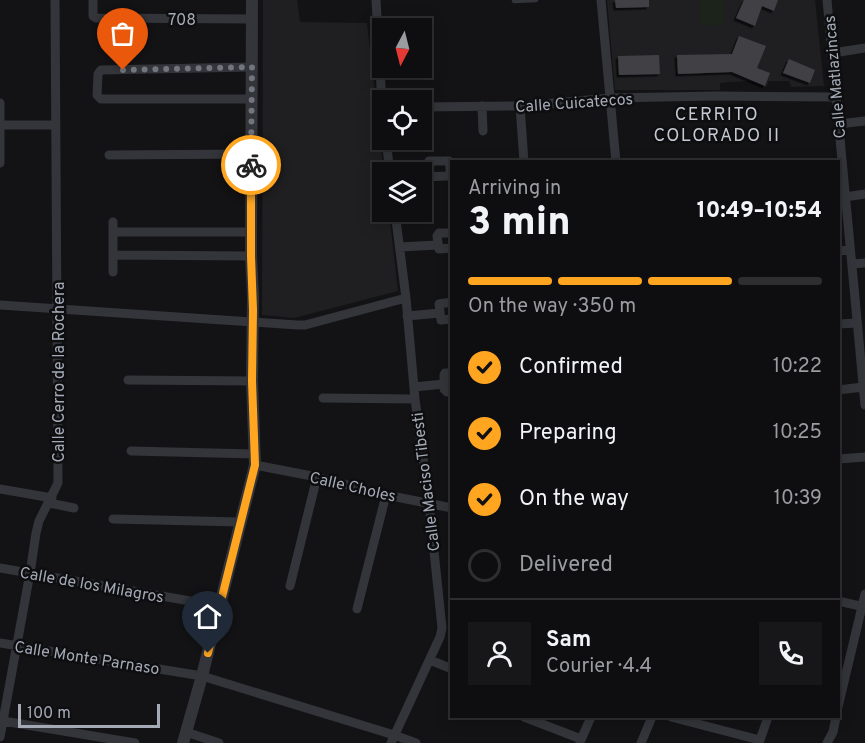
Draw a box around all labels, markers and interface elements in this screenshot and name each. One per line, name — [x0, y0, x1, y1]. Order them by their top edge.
pin — [97, 8, 148, 70]
street label: 708 — [168, 11, 196, 31]
street label: Calle Matlazincas — [821, 14, 851, 139]
icon: bag — [106, 17, 139, 50]
north arrow — [372, 18, 432, 78]
map controls — [372, 18, 432, 222]
button: locate — [372, 90, 432, 150]
street label: Calle Cuicatecos — [515, 90, 634, 118]
district label: CERRITO COLORADO II — [653, 104, 781, 148]
courier — [221, 135, 281, 195]
icon: bike — [235, 149, 268, 182]
button: layers — [372, 162, 432, 222]
text: Arriving in — [468, 176, 561, 202]
text: 10:49–10:54 — [697, 198, 822, 225]
text: 3 min — [468, 200, 571, 249]
street label: Calle Cerro de la Rochera — [50, 282, 70, 462]
text: On the way · 350 m — [468, 294, 636, 320]
icon: check — [468, 351, 501, 384]
text: Confirmed — [519, 354, 623, 381]
text: 10:22 — [773, 354, 822, 380]
street label: Calle Maciso Tibesti — [409, 411, 445, 553]
icon: check — [468, 417, 501, 450]
text: Preparing — [519, 420, 617, 447]
text: 10:25 — [773, 420, 822, 446]
street label: Calle Choles — [307, 468, 398, 508]
icon: check — [468, 483, 501, 516]
text: On the way — [519, 486, 629, 513]
text: 10:39 — [774, 486, 822, 512]
text: Delivered — [519, 552, 613, 579]
street label: Calle de los Milagros — [18, 563, 165, 609]
pin — [182, 591, 233, 653]
icon: home — [191, 600, 224, 633]
button: person — [468, 622, 531, 685]
button: phone — [759, 622, 822, 685]
text: Sam — [546, 627, 591, 654]
street label: Calle Monte Parnaso — [13, 638, 161, 680]
text: Courier · 4.4 — [546, 654, 652, 680]
scale bar — [18, 701, 160, 728]
text: 100 m — [27, 704, 71, 724]

